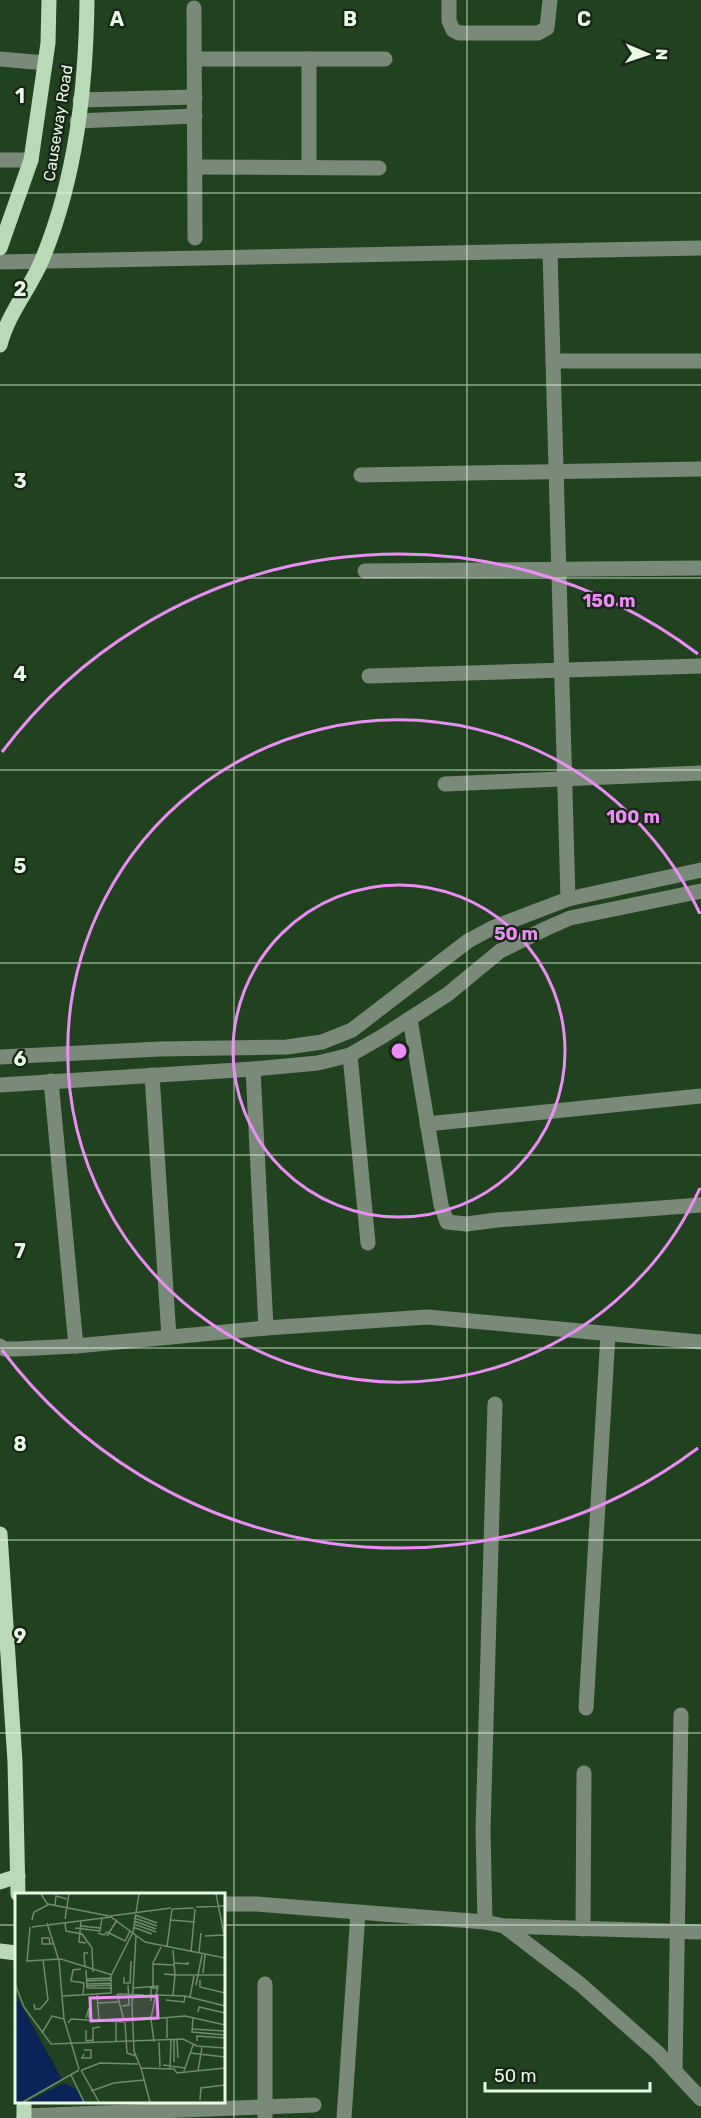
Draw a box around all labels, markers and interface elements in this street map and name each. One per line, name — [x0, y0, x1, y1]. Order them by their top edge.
text: A — [110, 7, 125, 31]
text: B — [343, 7, 357, 31]
text: C — [577, 7, 591, 31]
north arrow — [617, 24, 677, 84]
text: N — [652, 48, 671, 61]
street label: Causeway Road — [39, 63, 77, 183]
text: 1 — [15, 84, 25, 108]
text: 2 — [14, 277, 27, 301]
text: 3 — [13, 469, 27, 493]
text: 150 m — [582, 590, 636, 612]
text: 4 — [13, 662, 27, 686]
text: 100 m — [606, 806, 660, 828]
text: 5 — [14, 854, 27, 878]
text: 50 m — [494, 923, 538, 945]
centre of rings — [389, 1041, 409, 1061]
text: 6 — [13, 1047, 27, 1071]
text: 7 — [14, 1239, 26, 1263]
text: 8 — [13, 1432, 27, 1456]
text: 9 — [14, 1624, 27, 1648]
inset map — [15, 1893, 225, 2103]
scale bar — [485, 2055, 650, 2093]
text: 50 m — [494, 2065, 537, 2087]

